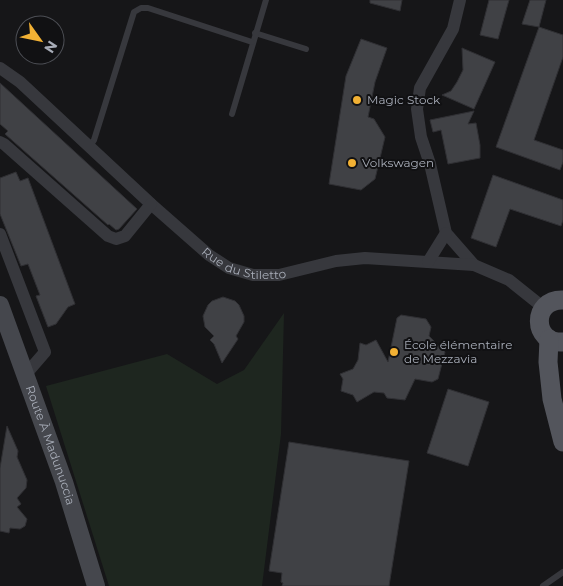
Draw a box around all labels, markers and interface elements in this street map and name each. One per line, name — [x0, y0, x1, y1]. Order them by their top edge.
north arrow — [15, 15, 65, 65]
text: N — [40, 37, 62, 57]
place label: Magic Stock — [367, 92, 441, 107]
marker: Magic Stock — [351, 94, 363, 106]
place label: Volkswagen — [362, 155, 434, 170]
marker: Volkswagen — [346, 157, 358, 169]
street label: Rue du Stiletto — [199, 244, 288, 282]
place label: École élémentaire de Mezzavia — [404, 337, 512, 366]
marker: École élémentaire de Mezzavia — [388, 346, 400, 358]
street label: Route À Madunuccia — [23, 383, 79, 507]

